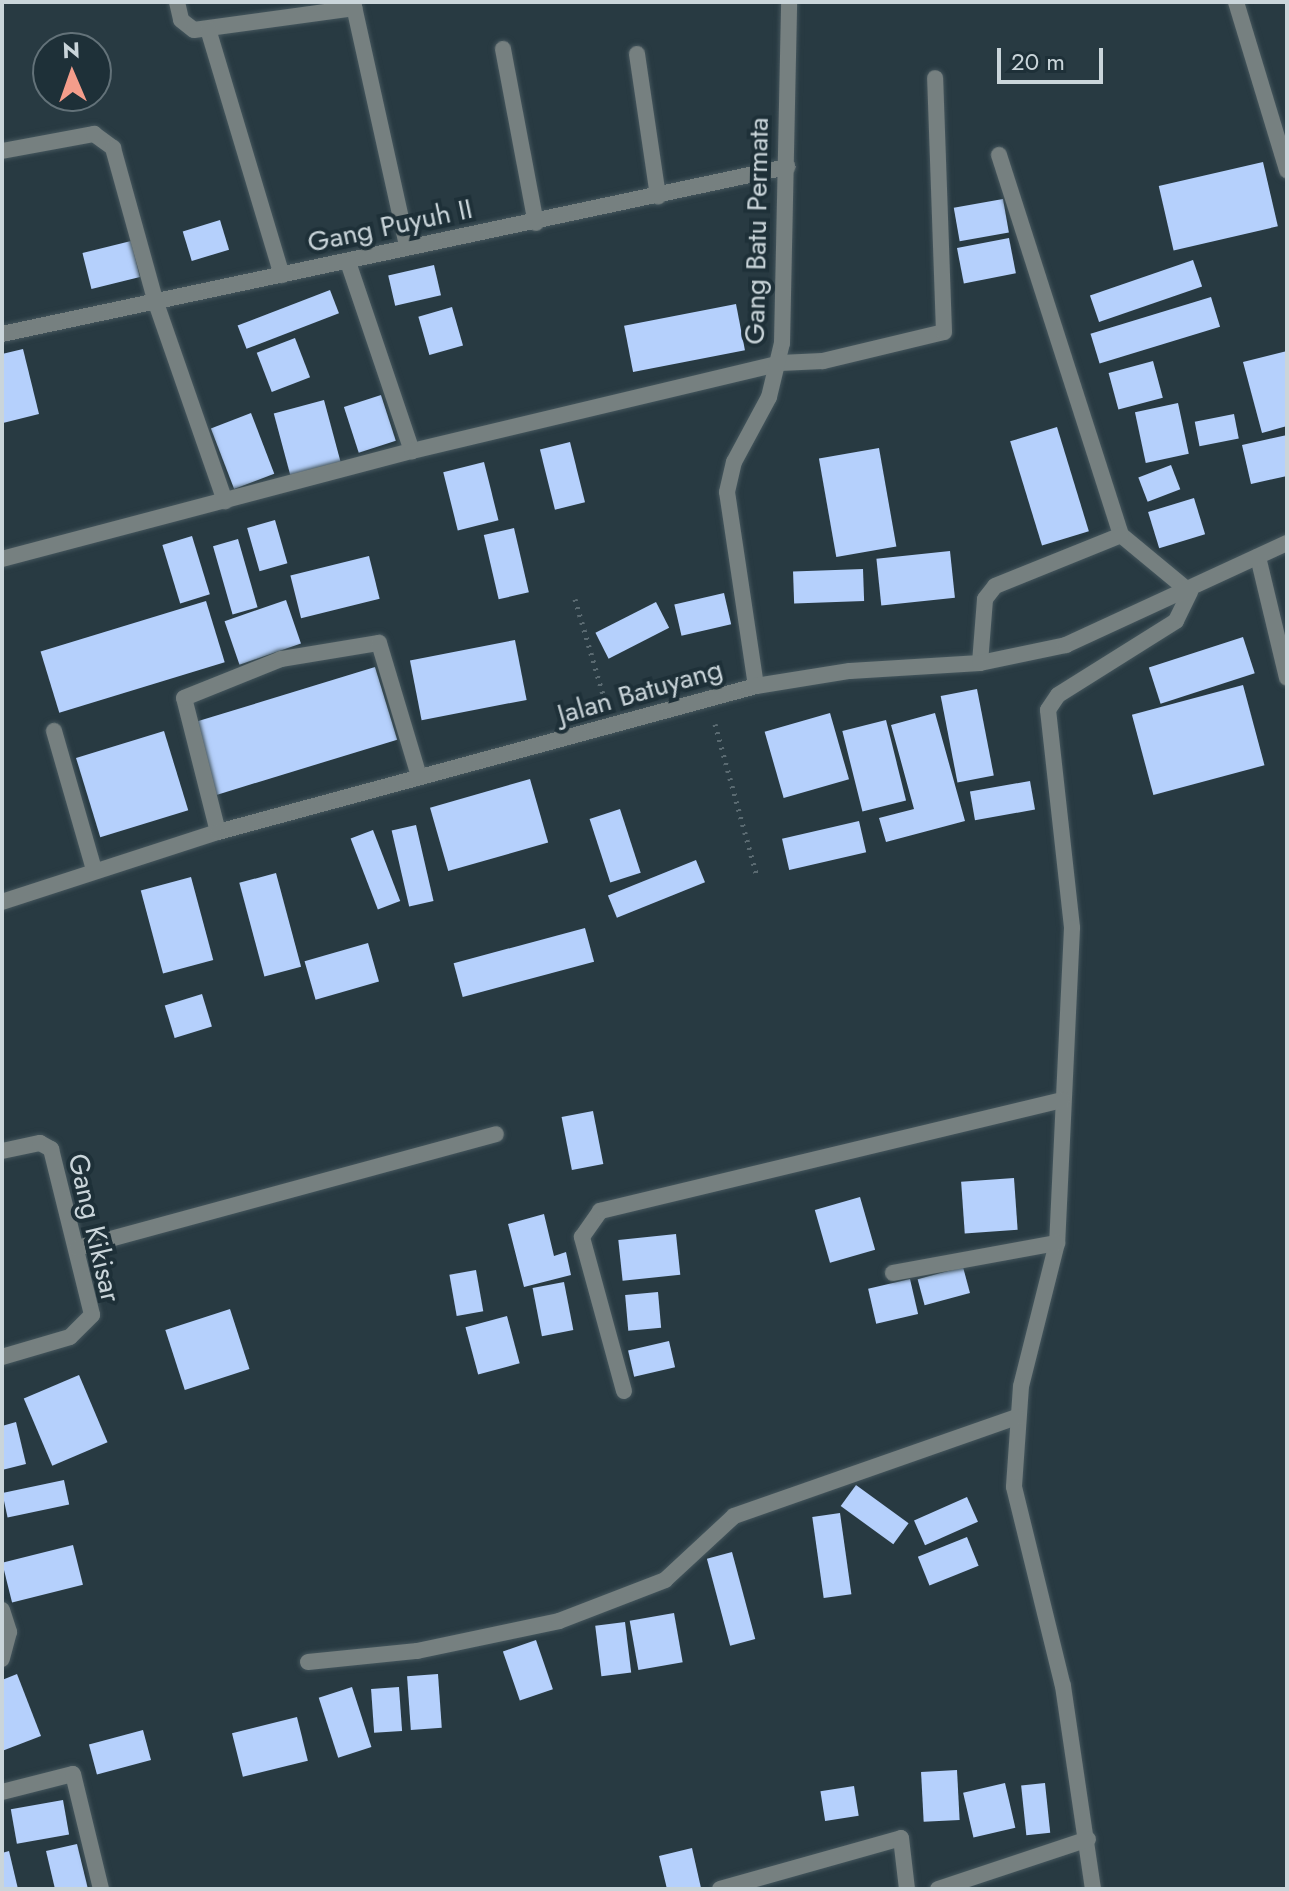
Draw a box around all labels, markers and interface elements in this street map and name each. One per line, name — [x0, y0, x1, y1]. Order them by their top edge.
north arrow — [32, 32, 112, 112]
scale bar — [1001, 32, 1107, 82]
text: N — [62, 34, 81, 66]
text: 20 m — [1011, 44, 1065, 79]
street label: Gang Batu Permata — [738, 117, 776, 345]
street label: Gang Puyuh II — [305, 192, 475, 260]
street label: Jalan Batuyang — [554, 652, 726, 732]
street label: Gang Kikisar — [61, 1151, 127, 1305]

